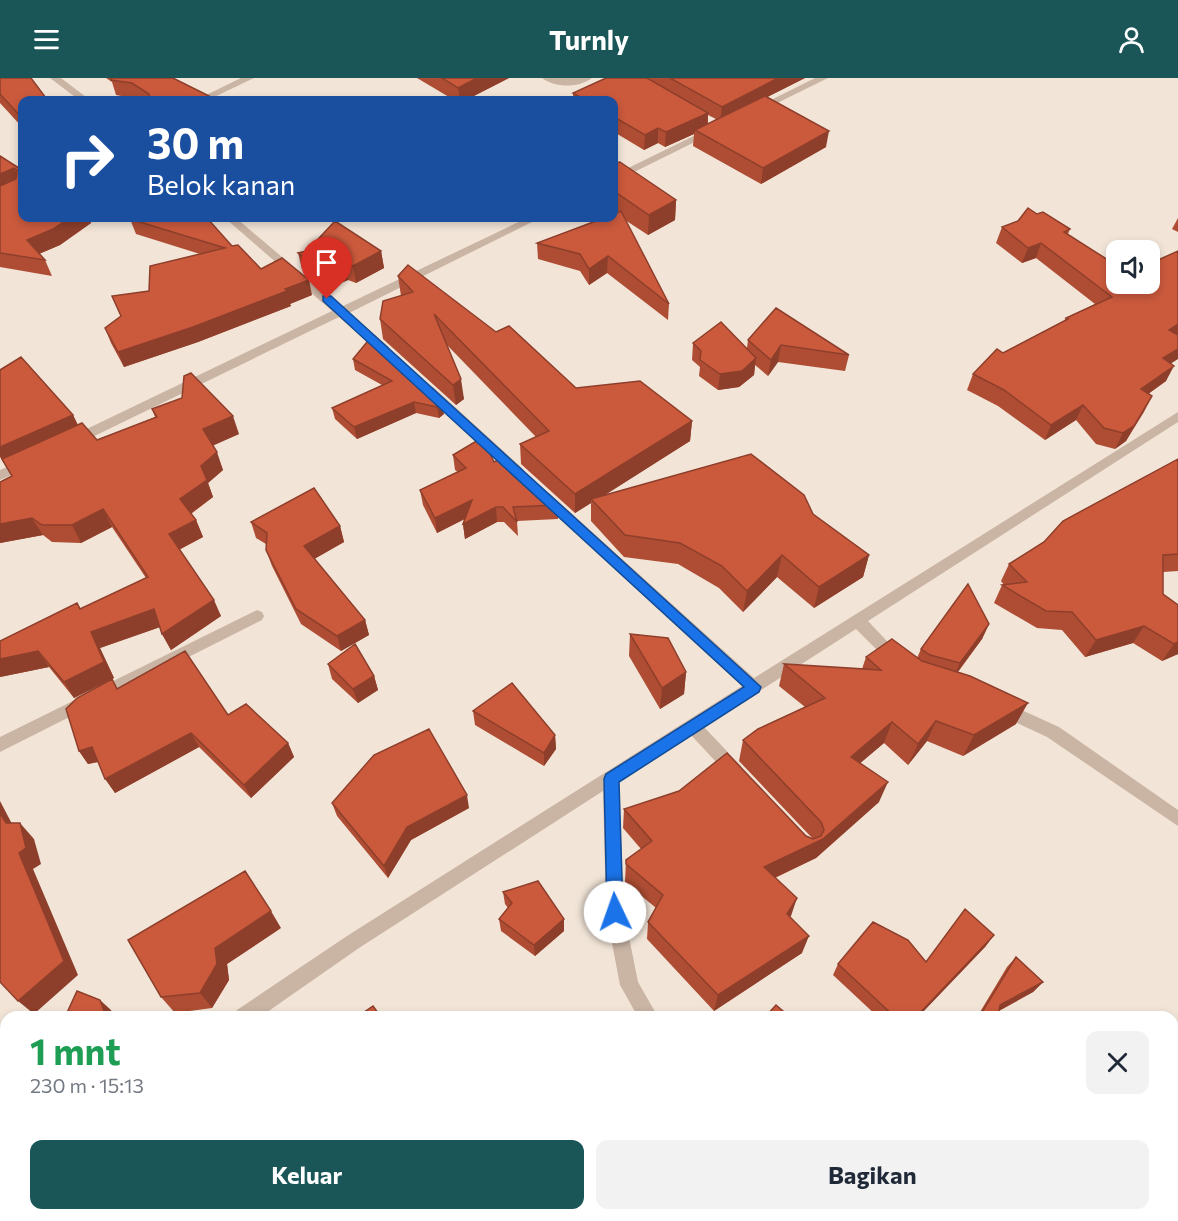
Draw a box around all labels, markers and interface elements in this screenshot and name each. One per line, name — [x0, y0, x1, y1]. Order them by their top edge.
icon: menu — [30, 23, 63, 56]
text: Turnly — [549, 23, 629, 56]
icon: person — [1115, 23, 1148, 56]
text: 30 m — [147, 116, 244, 168]
icon: right — [48, 120, 126, 198]
text: Belok kanan — [147, 168, 295, 201]
pin — [301, 237, 352, 299]
map controls — [1106, 240, 1160, 294]
button: sound — [1106, 240, 1160, 294]
icon: arrive — [310, 246, 343, 279]
position arrow — [583, 880, 647, 944]
text: 1 mnt — [30, 1028, 121, 1072]
button: close — [1086, 1031, 1149, 1094]
text: 230 m · 15:13 — [30, 1073, 144, 1097]
button: Keluar — [30, 1140, 584, 1209]
button: Bagikan — [596, 1140, 1149, 1209]

